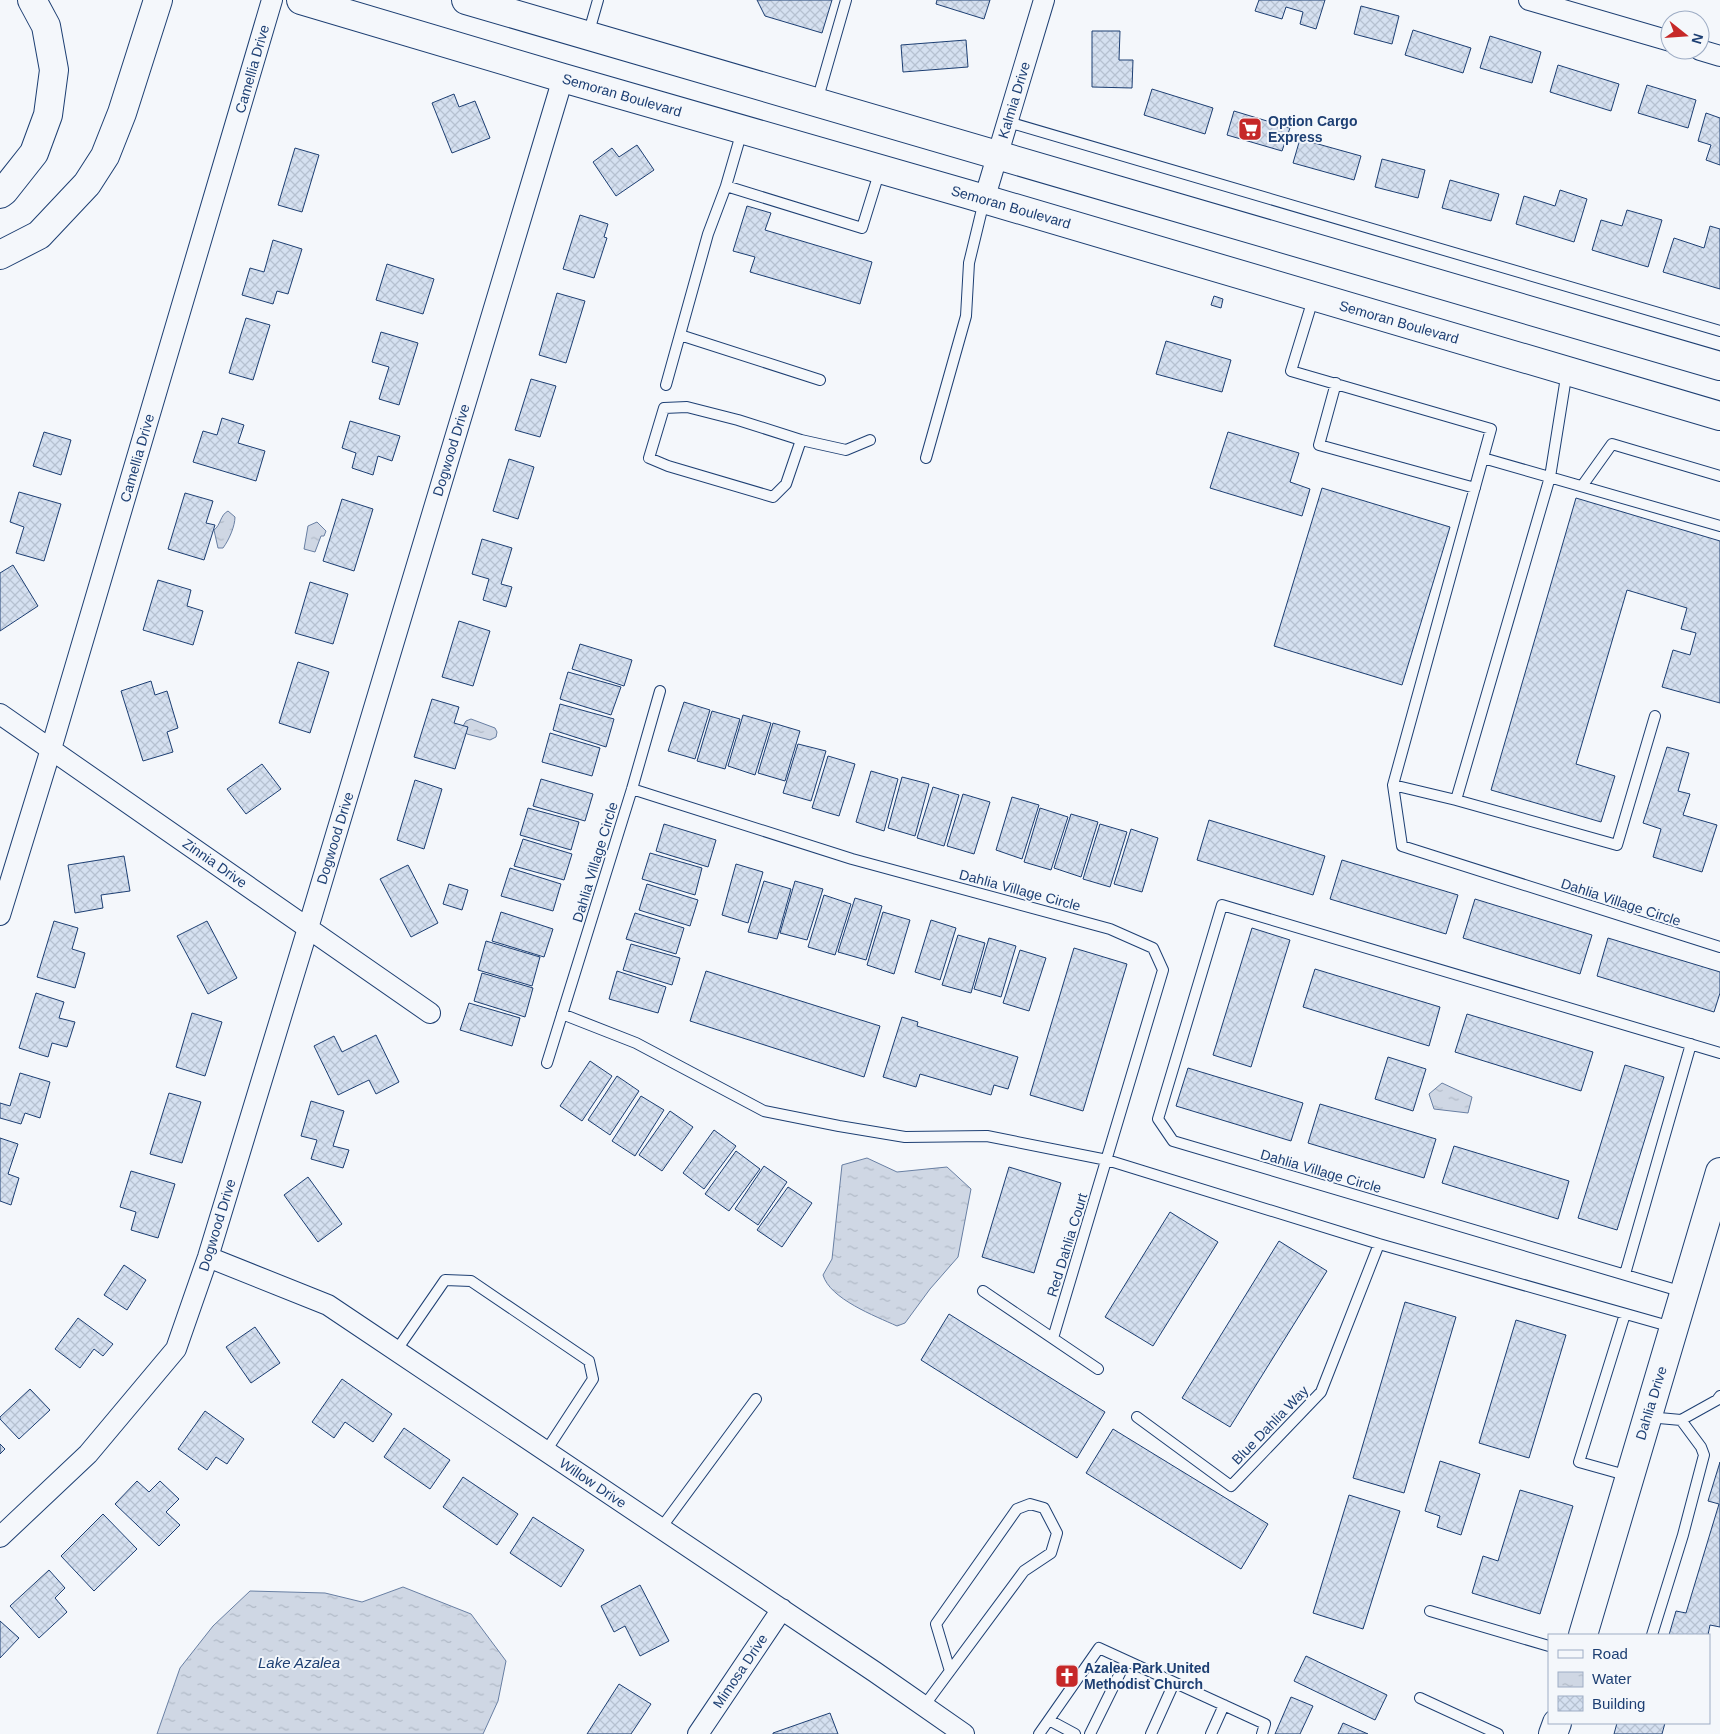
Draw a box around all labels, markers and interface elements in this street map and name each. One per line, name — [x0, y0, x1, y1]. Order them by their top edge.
north arrow — [1660, 10, 1710, 60]
street label: Camellia Drive — [232, 23, 272, 115]
text: N — [1688, 32, 1707, 46]
street label: Kalmia Drive — [995, 60, 1033, 140]
street label: Semoran Boulevard — [560, 70, 684, 120]
place label: Option Cargo Express — [1268, 113, 1357, 145]
supermarket icon: Option Cargo Express — [1237, 116, 1263, 142]
street label: Semoran Boulevard — [949, 182, 1073, 232]
street label: Semoran Boulevard — [1337, 297, 1461, 347]
street label: Dogwood Drive — [429, 402, 473, 498]
street label: Camellia Drive — [117, 412, 157, 504]
street label: Dogwood Drive — [313, 790, 357, 886]
street label: Dahlia Village Circle — [569, 800, 621, 924]
street label: Zinnia Drive — [180, 835, 250, 891]
street label: Dahlia Village Circle — [958, 866, 1083, 914]
street label: Dahlia Village Circle — [1559, 875, 1683, 929]
street label: Dahlia Village Circle — [1259, 1146, 1383, 1196]
street label: Dogwood Drive — [195, 1177, 239, 1273]
street label: Red Dahlia Court — [1044, 1191, 1090, 1299]
street label: Dahlia Drive — [1632, 1364, 1670, 1442]
street label: Blue Dahlia Way — [1228, 1382, 1312, 1468]
street label: Willow Drive — [557, 1455, 630, 1511]
street label: Mimosa Drive — [709, 1631, 771, 1711]
legend — [1548, 1634, 1710, 1724]
text: Road — [1592, 1645, 1628, 1662]
water label: Lake Azalea — [258, 1654, 340, 1671]
place label: Azalea Park United Methodist Church — [1084, 1660, 1210, 1692]
church icon: Azalea Park United Methodist Church — [1054, 1663, 1080, 1689]
text: Water — [1592, 1670, 1631, 1687]
text: Building — [1592, 1695, 1645, 1712]

